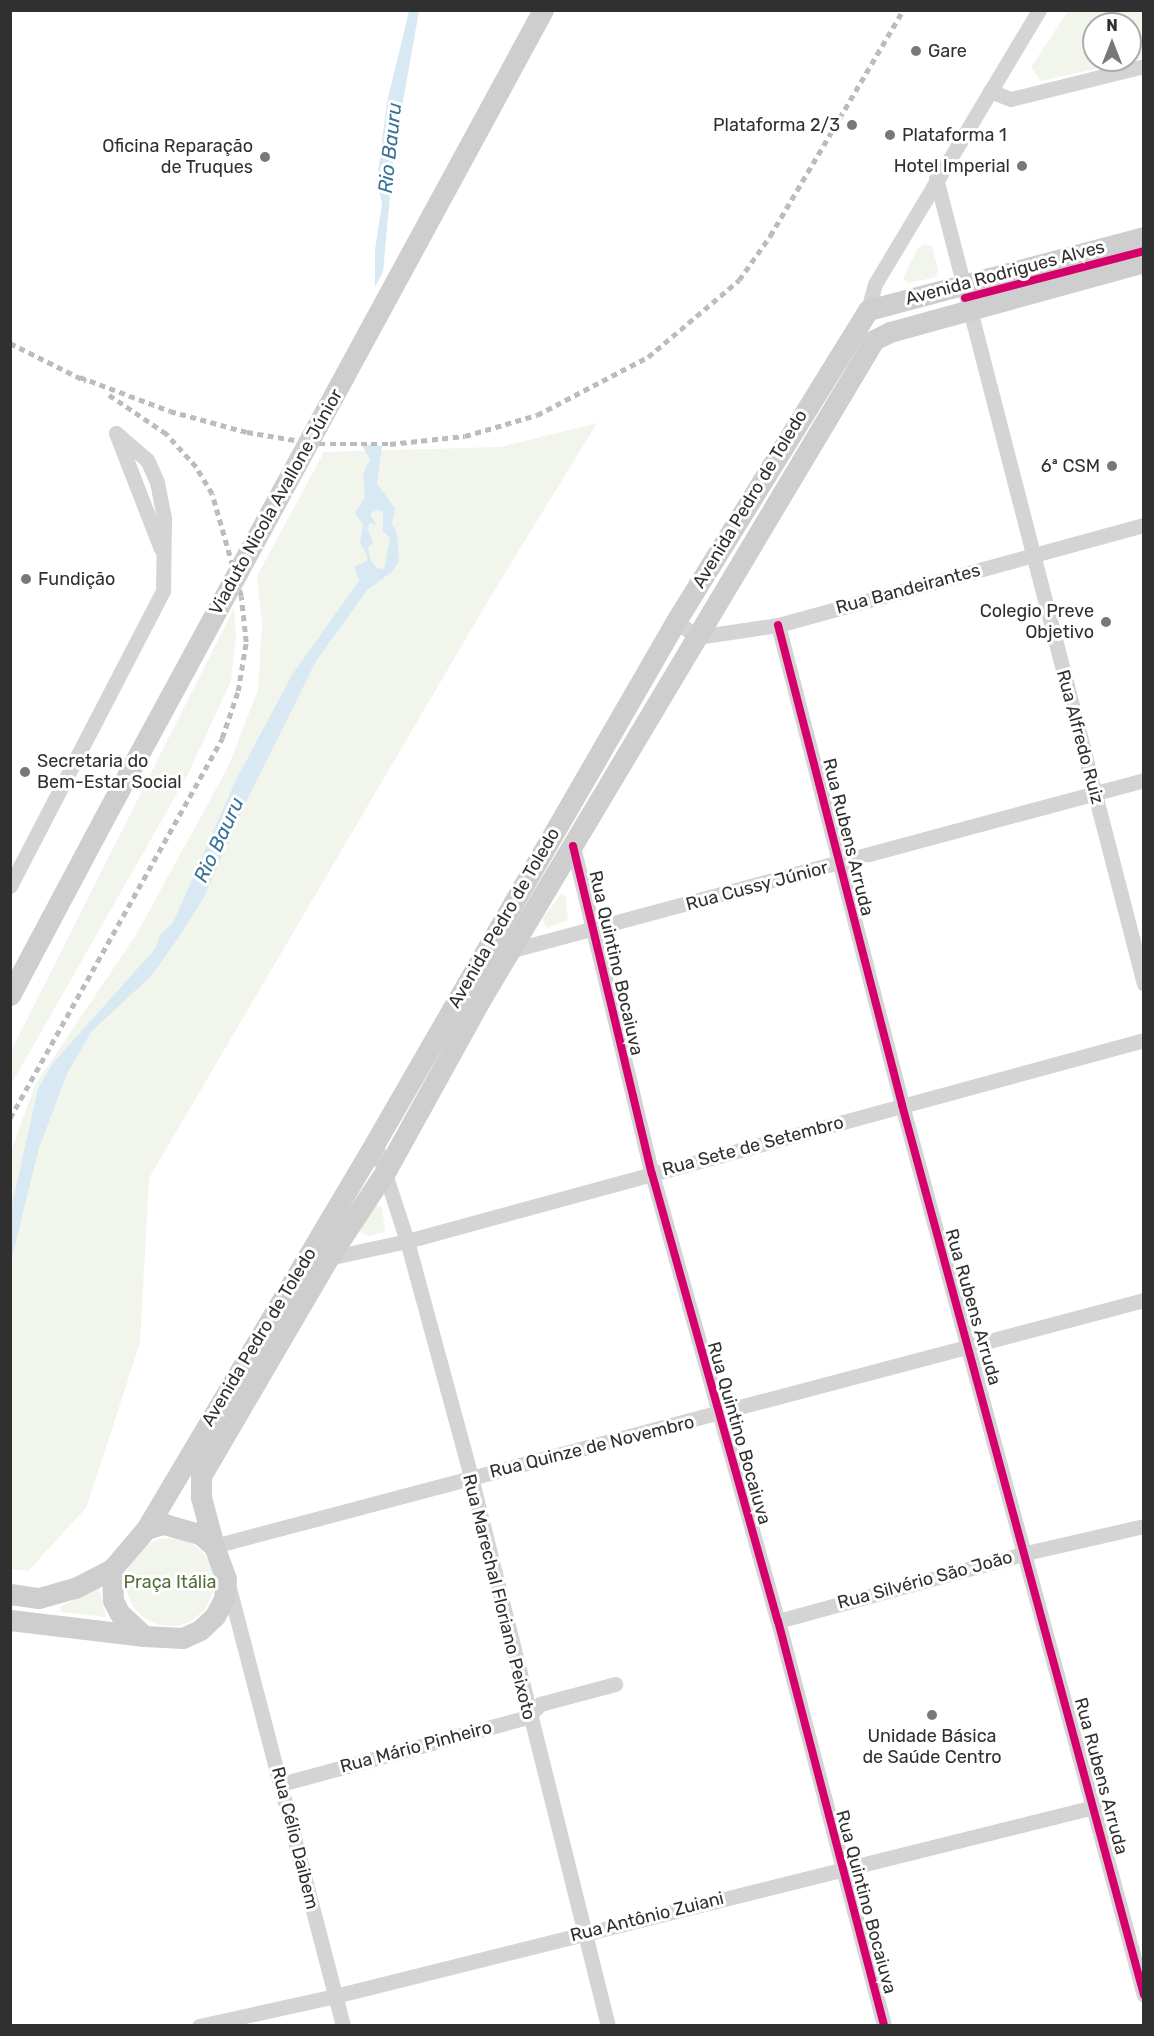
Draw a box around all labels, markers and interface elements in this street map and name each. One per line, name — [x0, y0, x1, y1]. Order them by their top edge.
north arrow — [1082, 12, 1142, 72]
text: N — [1106, 16, 1118, 35]
place label: Gare — [928, 40, 967, 62]
marker: Gare — [909, 44, 923, 58]
water label: Rio Bauru — [373, 101, 407, 195]
place label: Plataforma 2/3 — [713, 114, 840, 136]
marker: Plataforma 2/3 — [845, 118, 859, 132]
place label: Plataforma 1 — [902, 124, 1007, 146]
marker: Plataforma 1 — [883, 128, 897, 142]
place label: Oficina Reparação de Truques — [102, 136, 253, 178]
marker: Oficina Reparação de Truques — [258, 150, 272, 164]
place label: Hotel Imperial — [894, 155, 1010, 177]
marker: Hotel Imperial — [1015, 159, 1029, 173]
street label: Avenida Rodrigues Alves — [903, 236, 1107, 310]
street label: Viaduto Nicola Avallone Júnior — [205, 385, 347, 619]
street label: Avenida Pedro de Toledo — [688, 406, 812, 592]
place label: 6ª CSM — [1041, 455, 1100, 477]
marker: 6ª CSM — [1105, 459, 1119, 473]
street label: Rua Bandeirantes — [833, 559, 983, 619]
place label: Fundição — [38, 568, 115, 590]
marker: Fundição — [19, 572, 33, 586]
place label: Colegio Preve Objetivo — [980, 601, 1094, 644]
marker: Colegio Preve Objetivo — [1099, 615, 1113, 629]
street label: Rua Alfredo Ruiz — [1052, 667, 1108, 807]
place label: Secretaria do Bem-Estar Social — [37, 751, 182, 794]
street label: Rua Rubens Arruda — [818, 756, 878, 918]
marker: Secretaria do Bem-Estar Social — [18, 765, 32, 779]
water label: Rio Bauru — [189, 794, 249, 886]
street label: Avenida Pedro de Toledo — [443, 824, 565, 1012]
street label: Rua Cussy Júnior — [683, 857, 831, 915]
street label: Rua Quintino Bocaiuva — [584, 868, 648, 1058]
street label: Rua Sete de Setembro — [660, 1111, 846, 1181]
street label: Rua Rubens Arruda — [940, 1226, 1006, 1388]
street label: Avenida Pedro de Toledo — [197, 1244, 321, 1430]
street label: Rua Quintino Bocaiuva — [703, 1339, 775, 1527]
street label: Rua Quinze de Novembro — [488, 1411, 696, 1483]
street label: Rua Marechal Floriano Peixoto — [458, 1472, 540, 1722]
street label: Rua Silvério São João — [835, 1546, 1015, 1614]
park label: Praça Itália — [123, 1571, 217, 1593]
street label: Rua Rubens Arruda — [1070, 1695, 1132, 1857]
marker: Unidade Básica de Saúde Centro — [923, 1706, 941, 1724]
street label: Rua Mário Pinheiro — [338, 1716, 494, 1778]
place label: Unidade Básica de Saúde Centro — [862, 1726, 1002, 1768]
street label: Rua Célio Daibem — [267, 1765, 323, 1911]
street label: Rua Quintino Bocaiuva — [831, 1808, 901, 1996]
street label: Rua Antônio Zuiani — [568, 1887, 726, 1947]

